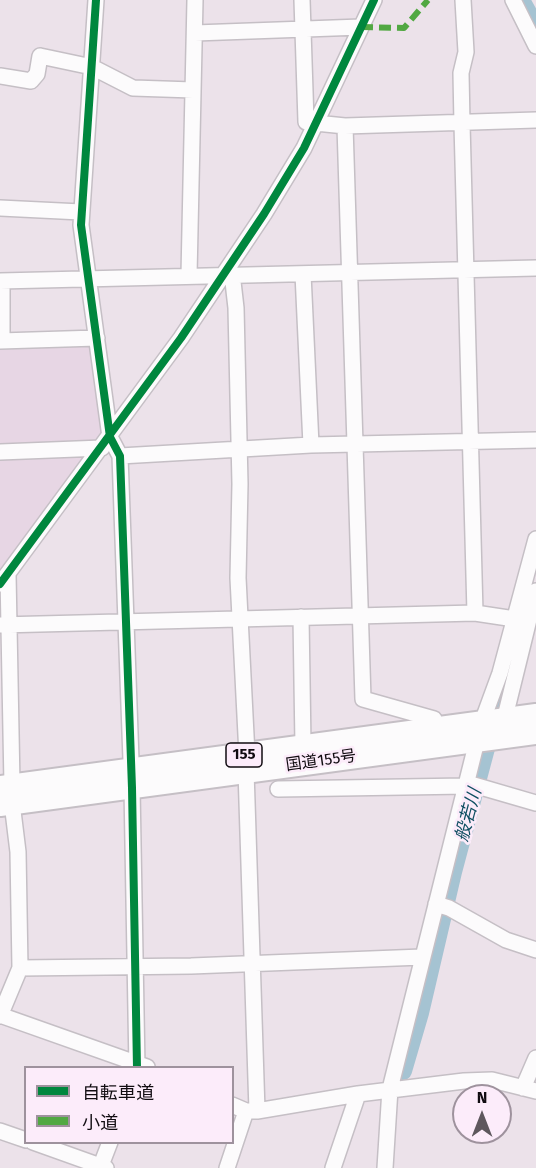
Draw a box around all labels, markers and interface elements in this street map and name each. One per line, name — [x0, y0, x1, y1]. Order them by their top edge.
road number: 155 — [226, 743, 262, 767]
street label: 国道155号 — [285, 747, 357, 775]
water label: 般若川 — [452, 786, 486, 844]
legend — [24, 1066, 234, 1144]
text: 自転車道 — [82, 1082, 154, 1104]
north arrow — [452, 1084, 512, 1144]
text: N — [477, 1088, 487, 1107]
text: 小道 — [82, 1112, 118, 1134]

